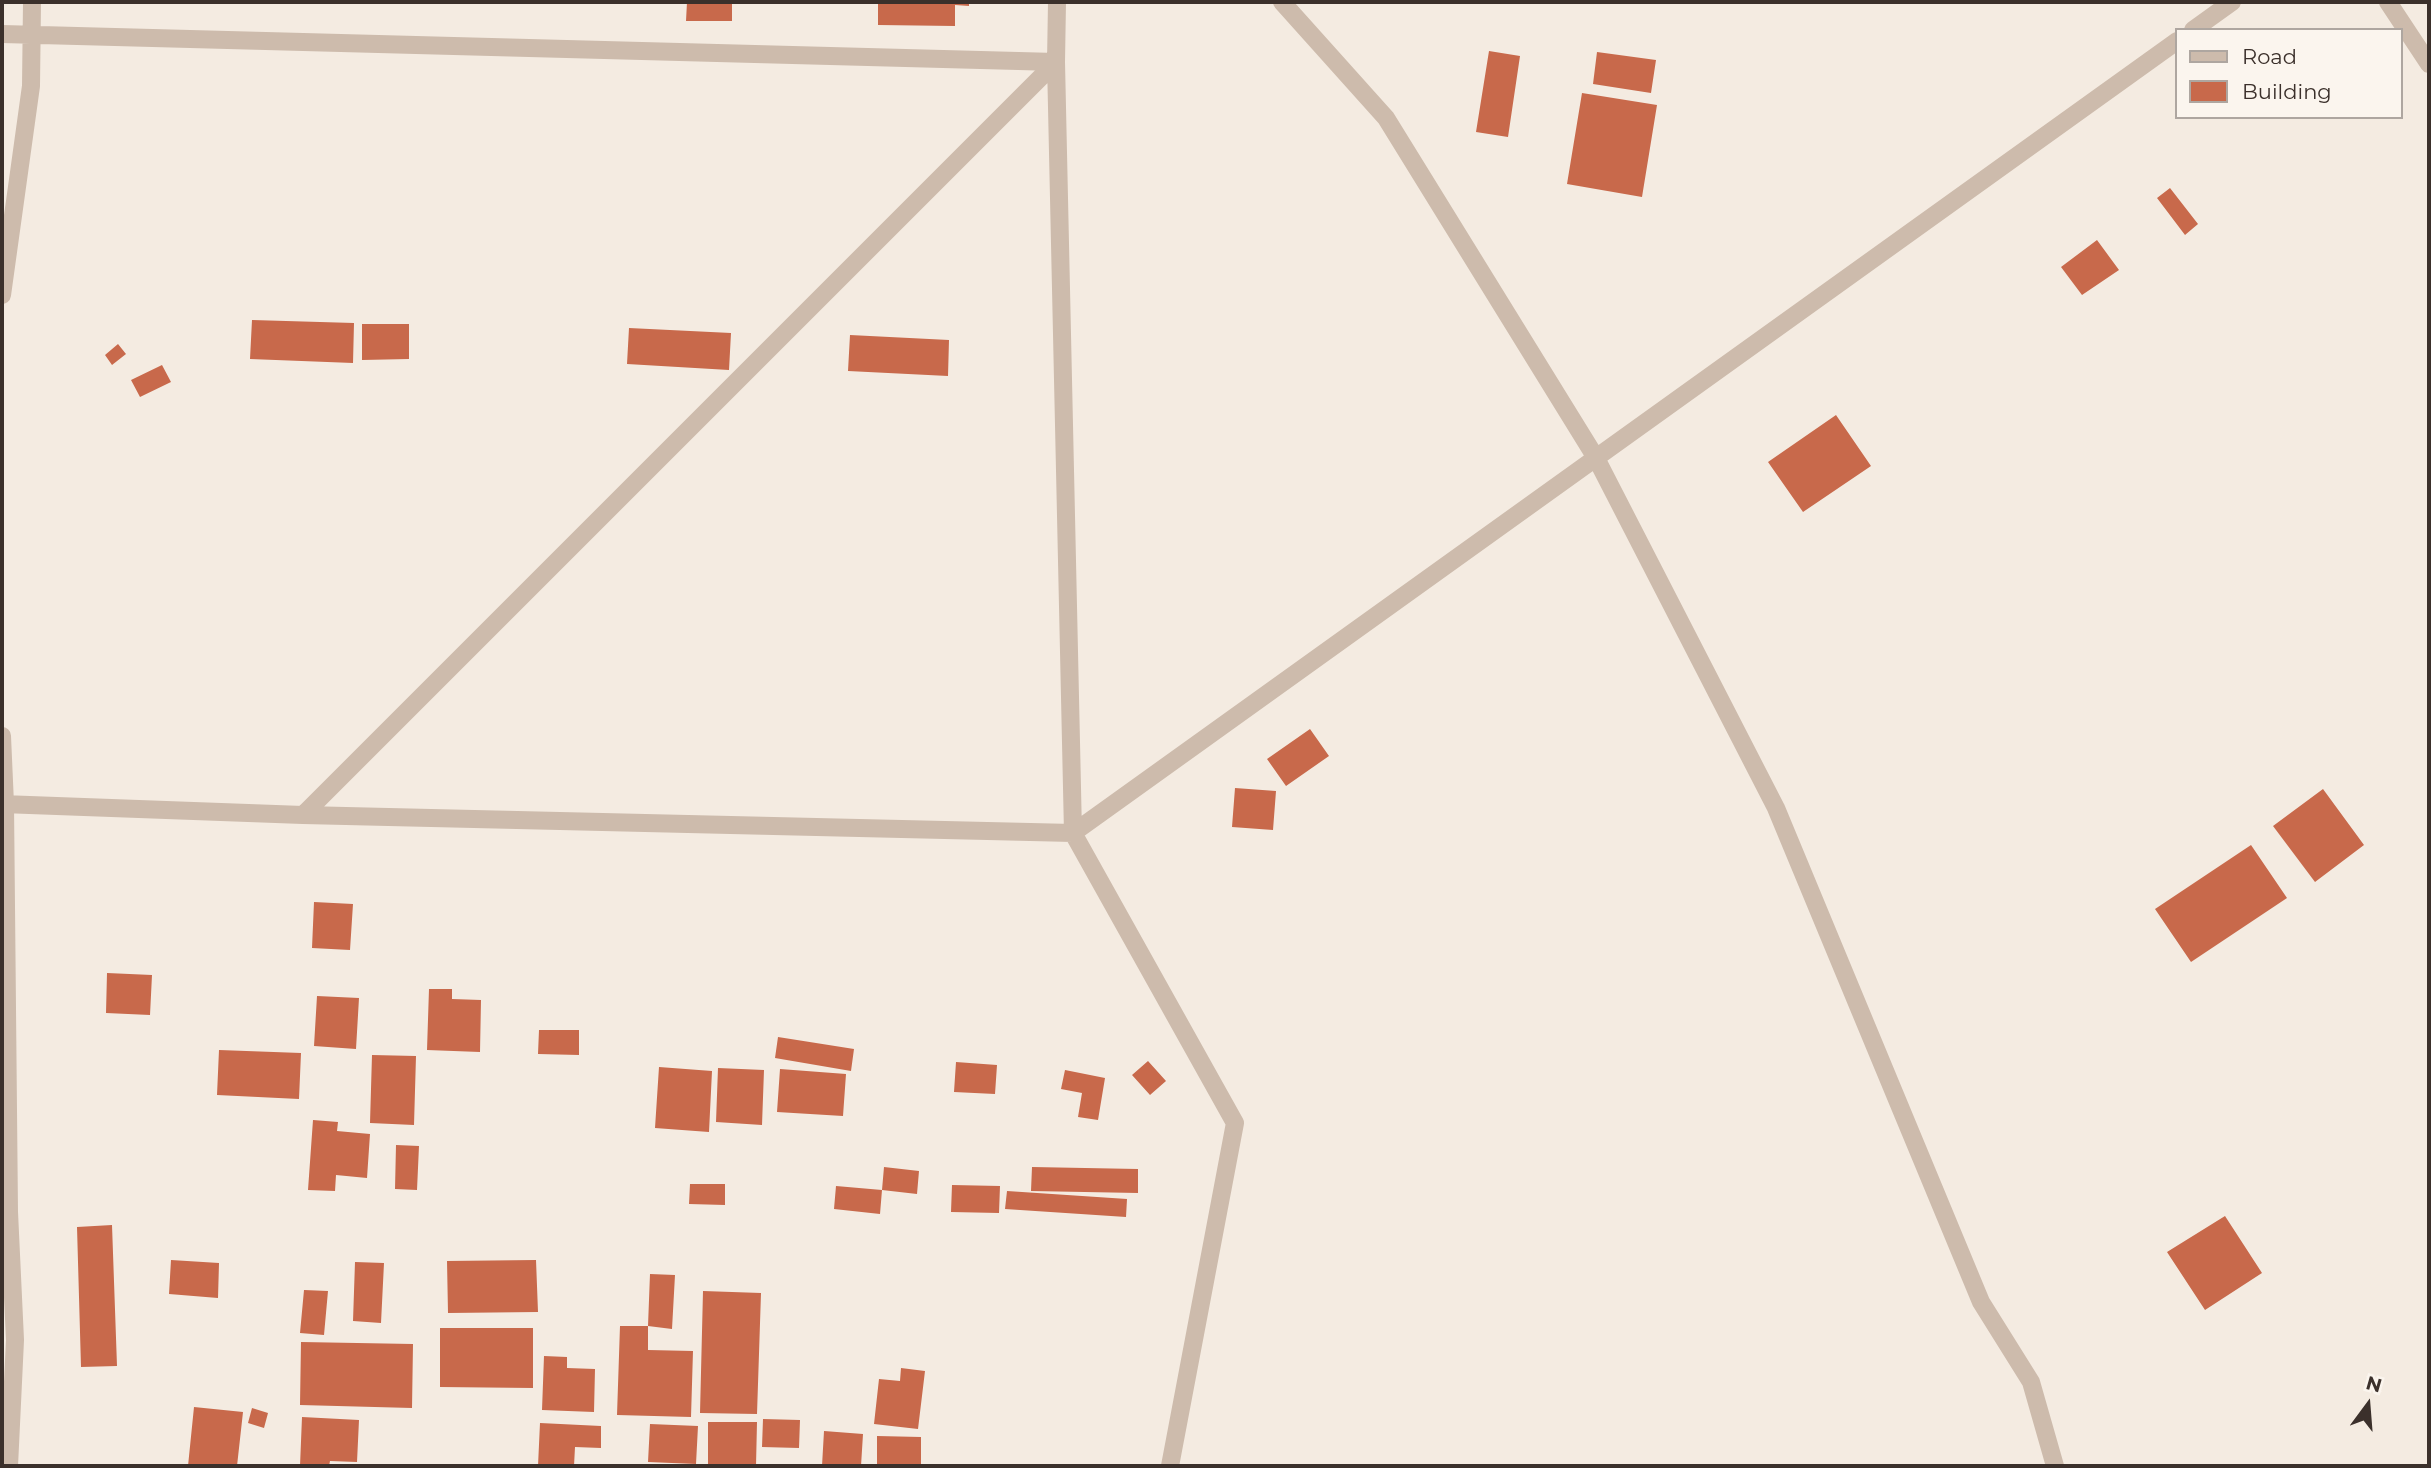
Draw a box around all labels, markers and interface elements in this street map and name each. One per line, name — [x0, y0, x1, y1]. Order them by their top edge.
legend — [2176, 28, 2403, 119]
text: Road — [2242, 44, 2297, 69]
text: Building — [2242, 79, 2332, 104]
north arrow — [2333, 1370, 2403, 1440]
text: N — [2363, 1371, 2384, 1398]

